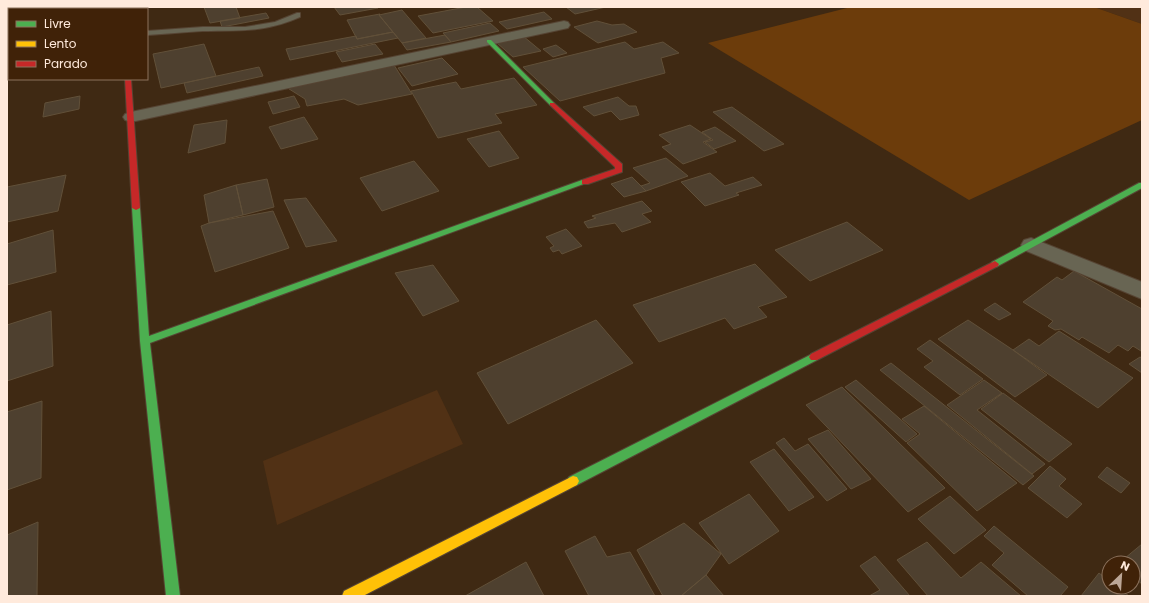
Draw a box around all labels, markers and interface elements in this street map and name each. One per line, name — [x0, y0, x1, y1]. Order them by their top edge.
legend — [8, 8, 148, 80]
text: Livre — [44, 15, 71, 32]
text: Lento — [44, 35, 77, 52]
text: Parado — [44, 55, 88, 72]
north arrow — [1101, 555, 1141, 595]
text: N — [1118, 557, 1132, 575]

